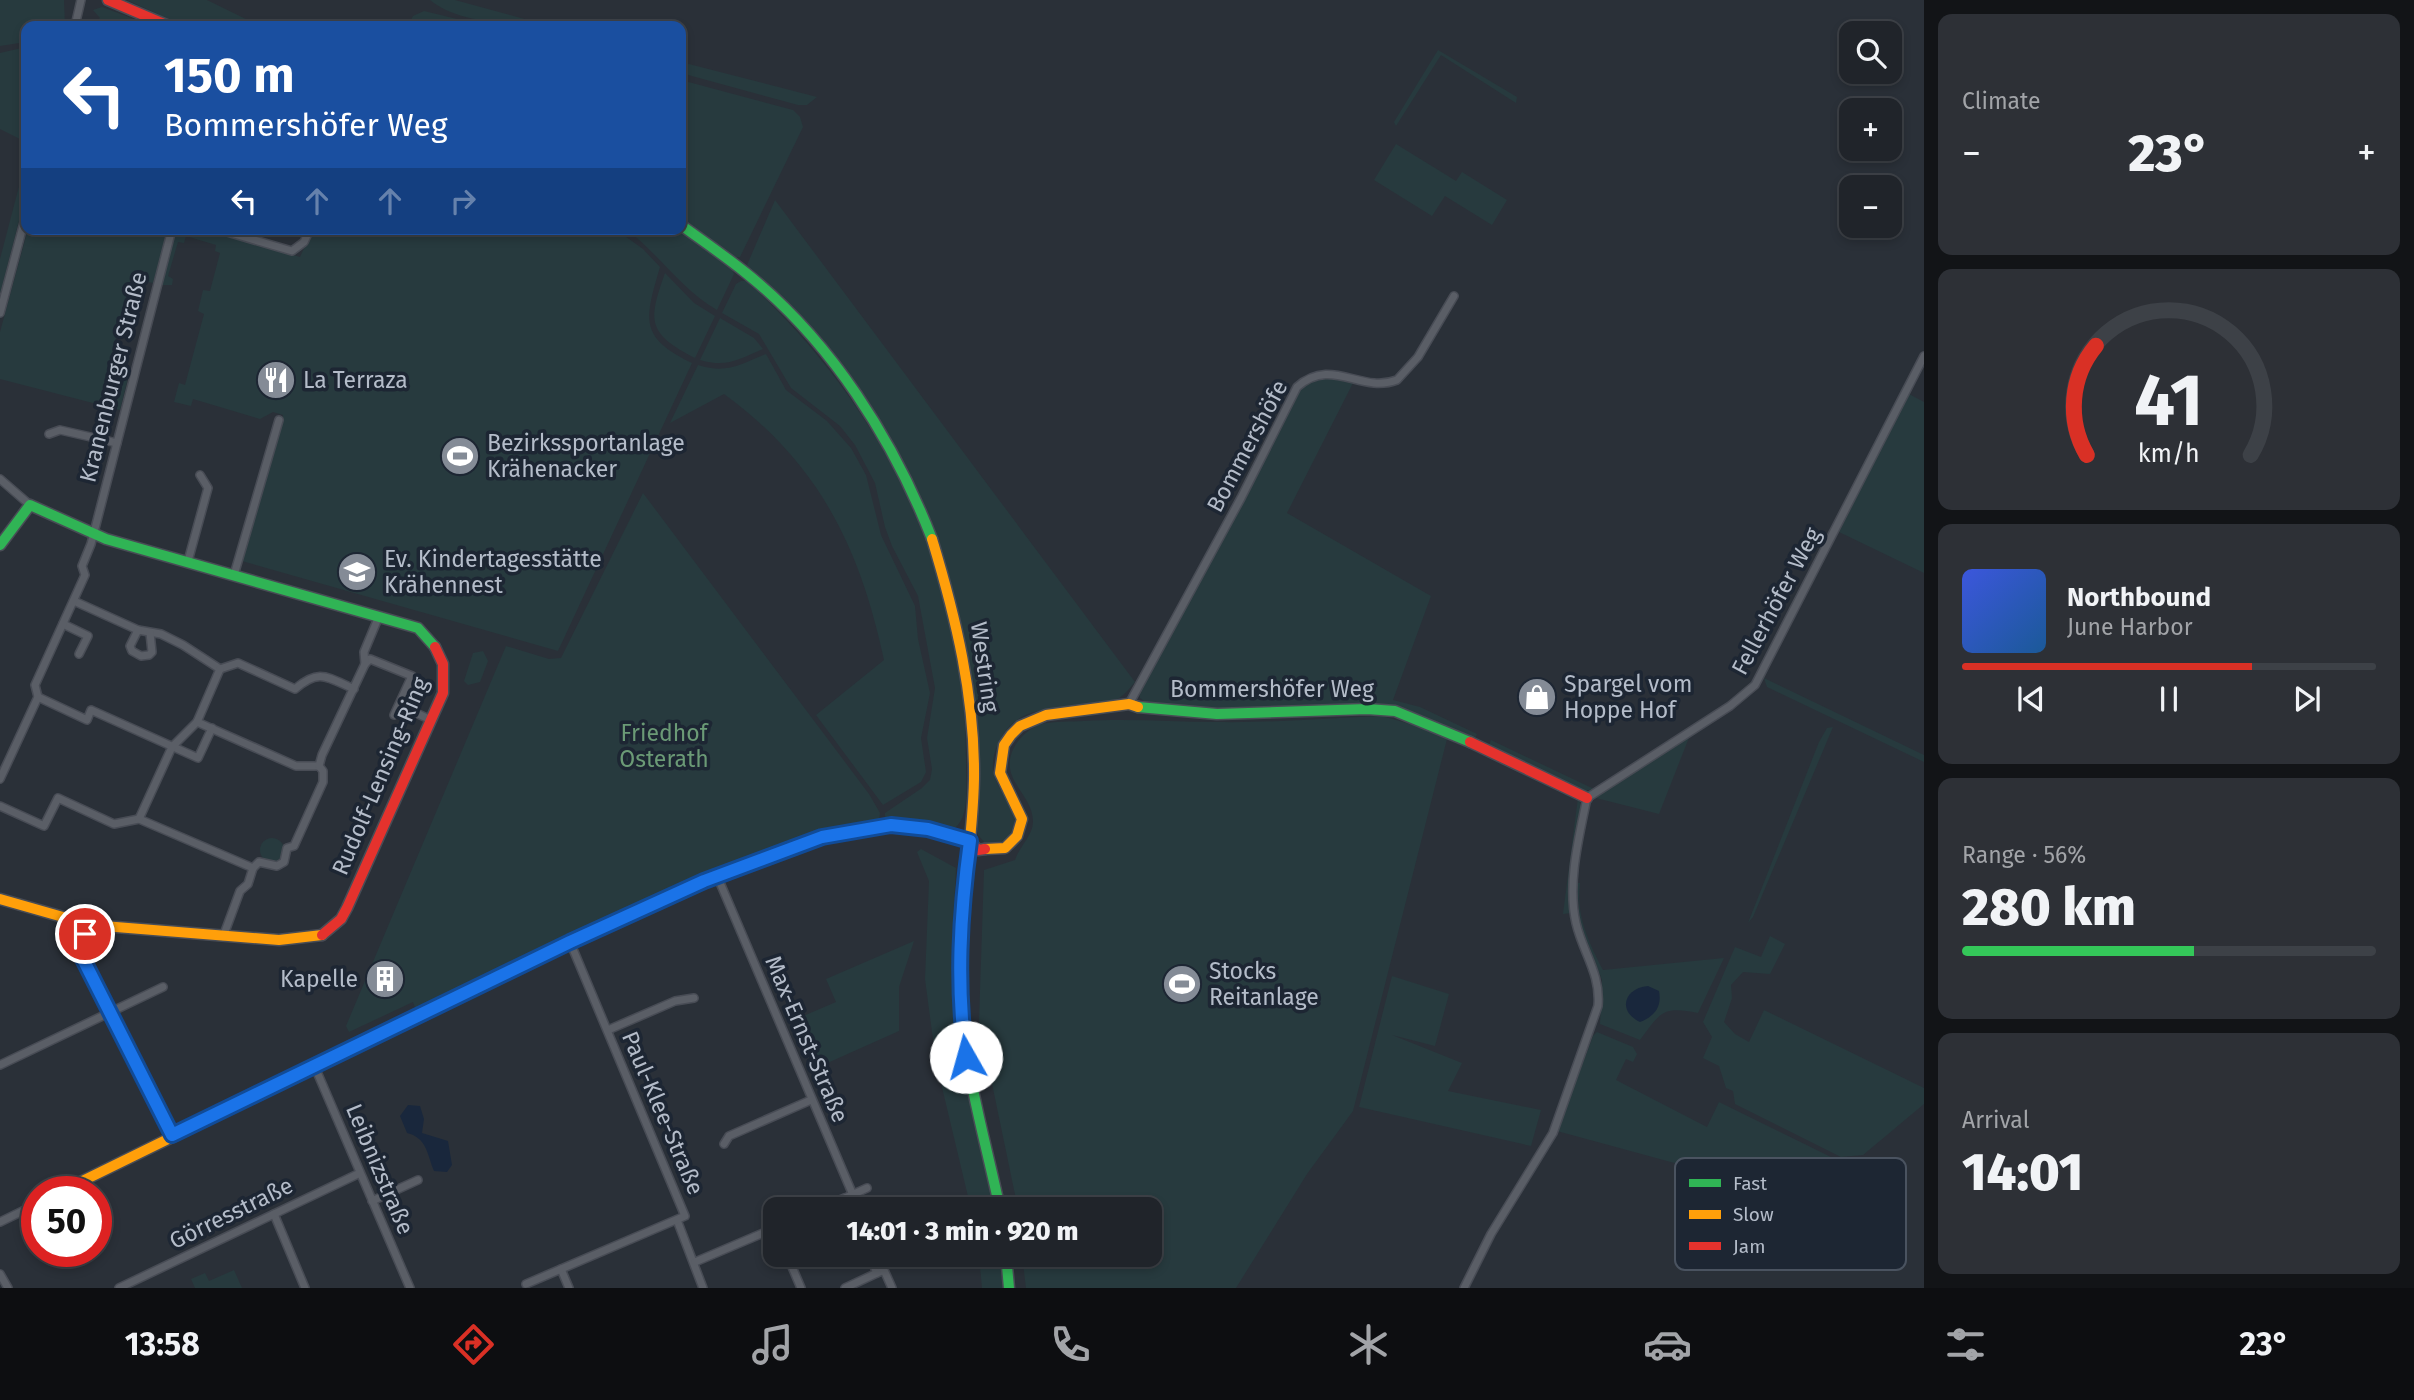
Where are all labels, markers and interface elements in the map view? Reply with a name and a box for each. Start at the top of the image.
map controls [1839,21,1902,238]
button: search [1839,21,1902,84]
text: 150 m [164,46,295,105]
icon: left [49,49,140,140]
text: Climate [1962,87,2041,115]
button: + [1839,98,1902,161]
text: Bommershöfer Weg [164,106,448,144]
text: 23° [2128,122,2210,185]
text: − [1962,130,1981,176]
text: + [2357,130,2376,176]
button: − [1839,175,1902,238]
icon: left [225,182,263,220]
icon: ahead [298,182,336,220]
icon: ahead [371,182,409,220]
icon: right [444,182,482,220]
street label: Kranenburger Straße [73,269,153,485]
text: 41 [2134,358,2204,445]
restaurant icon: La Terraza [255,359,297,401]
place label: La Terraza [303,366,408,394]
street label: Bommershöfe [1200,375,1294,517]
place label: Bezirkssportanlage Krähenacker [487,429,685,483]
sports icon: Bezirkssportanlage Krähenacker [439,435,481,477]
text: km/h [2138,439,2200,469]
street label: Fellerhöfer Weg [1725,522,1827,680]
place label: Ev. Kindertagesstätte Krähennest [384,545,602,599]
school or university icon: Ev. Kindertagesstätte Krähennest [336,551,378,593]
text: Northbound [2067,582,2211,613]
text: June Harbor [2067,613,2193,641]
street label: Westring [965,620,1005,714]
place label: Spargel vom Hoppe Hof [1564,670,1692,724]
street label: Rudolf-Lensing-Ring [326,673,434,879]
street label: Bommershöfer Weg [1170,675,1374,703]
shop icon: Spargel vom Hoppe Hof [1516,676,1558,718]
icon: previous [2012,680,2050,718]
icon: pause [2150,680,2188,718]
icon: next [2288,680,2326,718]
park label: Friedhof Osterath [619,719,710,773]
text: Range · 56% [1962,841,2086,869]
text: 280 km [1962,876,2136,939]
pin [55,904,115,964]
icon: arrive [66,915,104,953]
street label: Max-Ernst-Straße [759,951,855,1127]
place label: Stocks Reitanlage [1209,957,1319,1011]
building icon: Kapelle [364,958,406,1000]
sports icon: Stocks Reitanlage [1161,963,1203,1005]
place label: Kapelle [280,965,358,993]
position arrow [929,1020,1003,1094]
street label: Paul-Klee-Straße [616,1027,710,1199]
street label: Leibnizstraße [340,1099,420,1239]
text: Arrival [1962,1106,2029,1134]
text: 14:01 [1962,1141,2083,1204]
legend [1675,1158,1906,1270]
street label: Görresstraße [165,1171,297,1255]
text: Fast [1733,1172,1767,1195]
speed limit sign: 50 [21,1176,112,1267]
text: Slow [1733,1203,1774,1226]
text: 14:01 · 3 min · 920 m [847,1216,1078,1247]
text: Jam [1733,1235,1765,1258]
icon: directions [449,1320,498,1369]
icon: music [748,1320,797,1369]
icon: phone [1046,1320,1095,1369]
icon: climate [1344,1320,1393,1369]
icon: car [1643,1320,1692,1369]
icon: filters [1941,1320,1990,1369]
text: 13:58 [125,1325,200,1363]
text: 23° [2240,1325,2289,1363]

